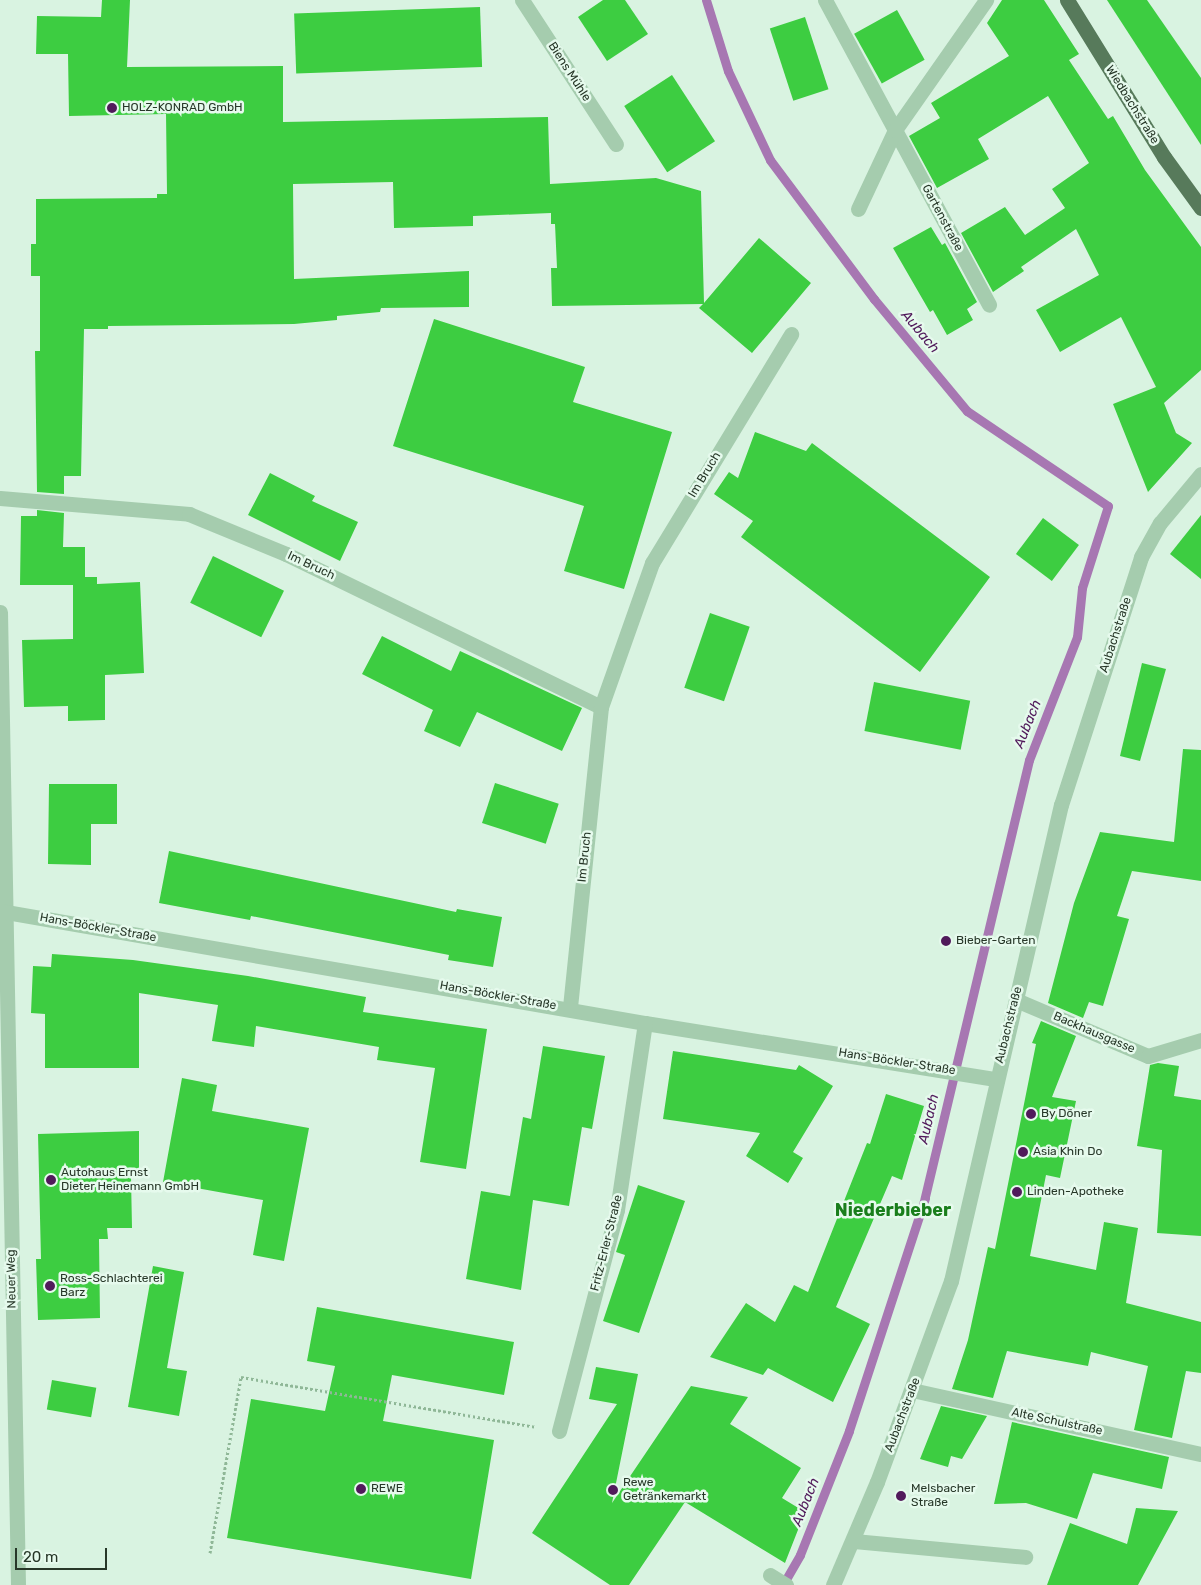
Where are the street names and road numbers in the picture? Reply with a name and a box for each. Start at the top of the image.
street label: Biens Mühle [545,40,593,104]
street label: Wiedbachstraße [1102,63,1162,147]
street label: Gartenstraße [918,182,966,254]
street label: Im Bruch [686,450,724,500]
street label: Im Bruch [285,549,337,583]
street label: Aubachstraße [1097,595,1135,675]
street label: Im Bruch [575,831,595,883]
street label: Hans-Böckler-Straße [39,911,157,945]
street label: Hans-Böckler-Straße [439,979,557,1013]
street label: Aubachstraße [993,985,1025,1065]
street label: Backhausgasse [1051,1009,1137,1057]
street label: Hans-Böckler-Straße [837,1046,957,1078]
street label: Fritz-Erler-Straße [588,1193,626,1293]
street label: Neuer Weg [4,1249,20,1309]
street label: Aubachstraße [882,1376,924,1454]
street label: Alte Schulstraße [1010,1405,1104,1439]

